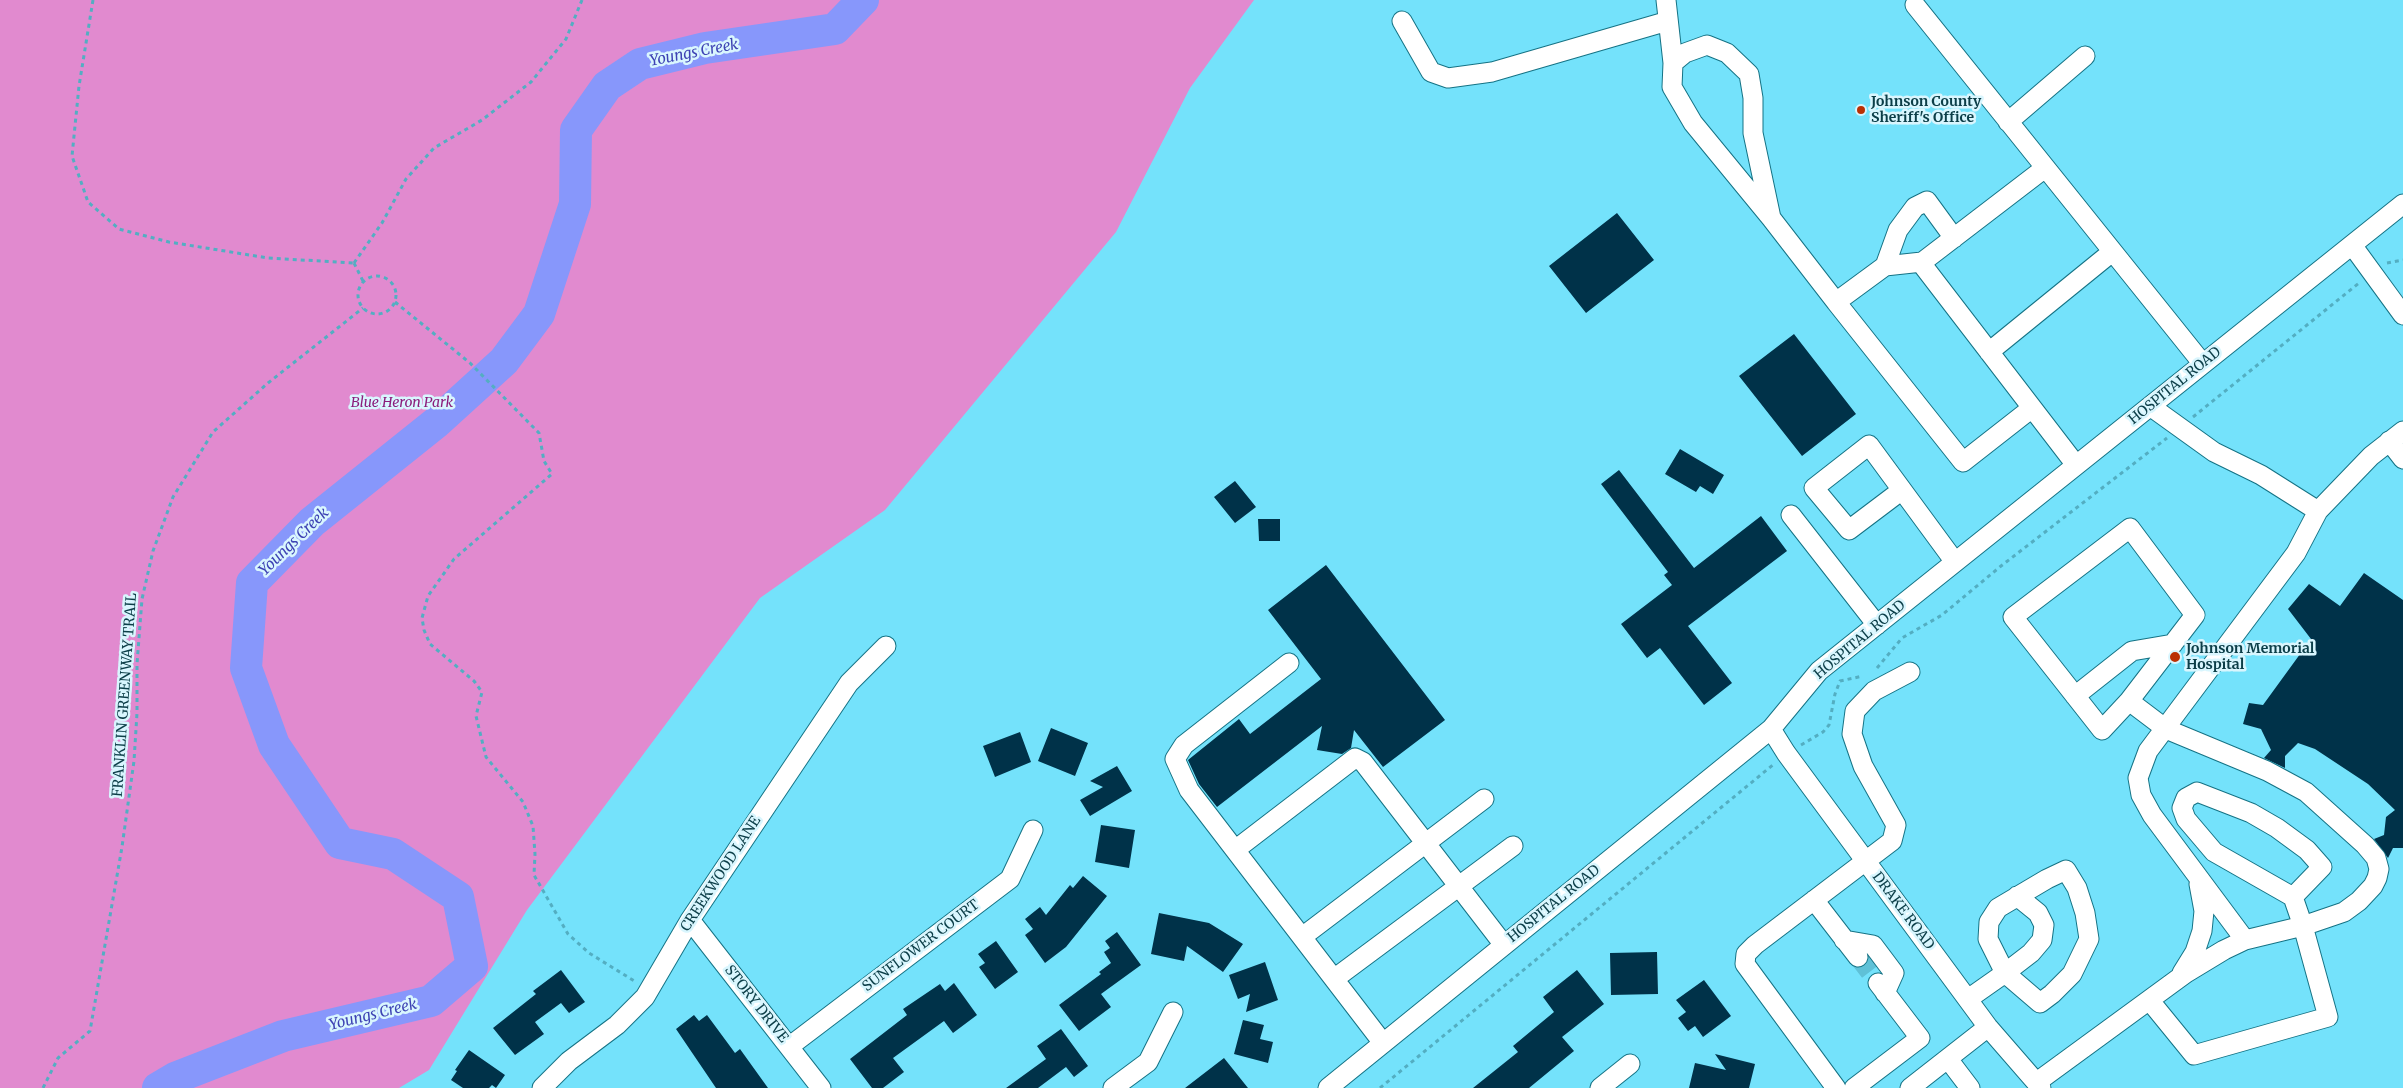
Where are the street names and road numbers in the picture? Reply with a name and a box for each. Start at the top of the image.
street label: HOSPITAL ROAD [2126,344,2224,428]
street label: FRANKLIN GREENWAY TRAIL [109,592,141,798]
street label: HOSPITAL ROAD [1811,597,1909,683]
street label: CREEKWOOD LANE [678,813,764,935]
street label: HOSPITAL ROAD [1505,862,1603,946]
street label: DRAKE ROAD [1868,869,1938,953]
street label: SUNFLOWER COURT [859,897,983,995]
street label: STORY DRIVE [721,962,791,1046]

